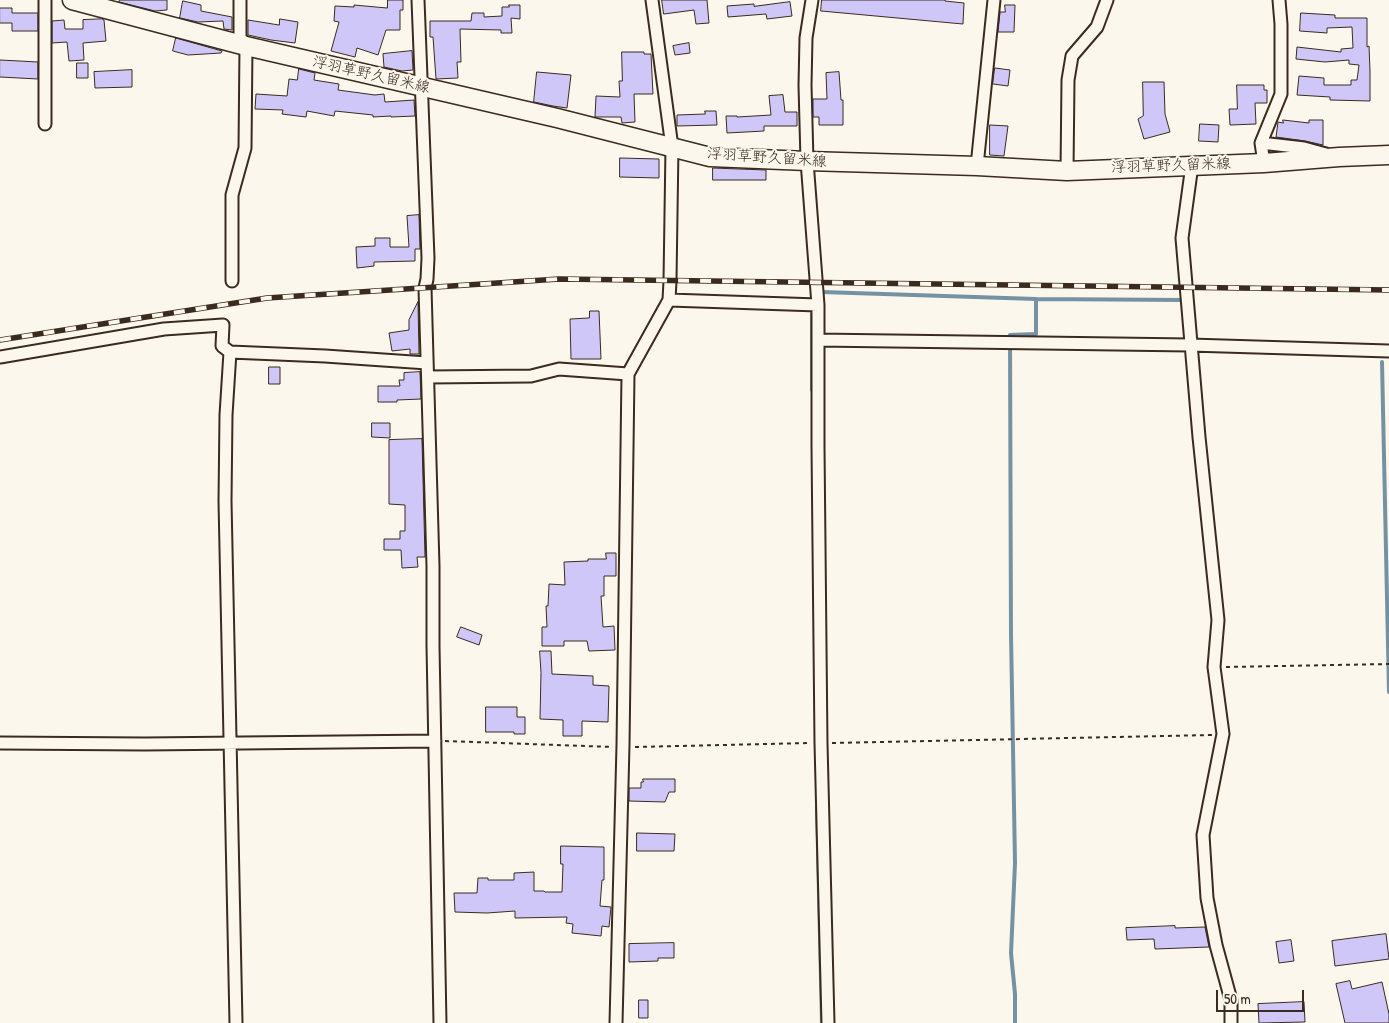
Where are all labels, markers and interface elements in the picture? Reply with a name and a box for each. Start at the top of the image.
street label: 浮羽草野久留米線 [311,53,431,97]
street label: 浮羽草野久留米線 [707,145,827,171]
street label: 浮羽草野久留米線 [1111,155,1231,177]
scale bar [1219,980,1306,1012]
text: 50 m [1224,988,1251,1009]

